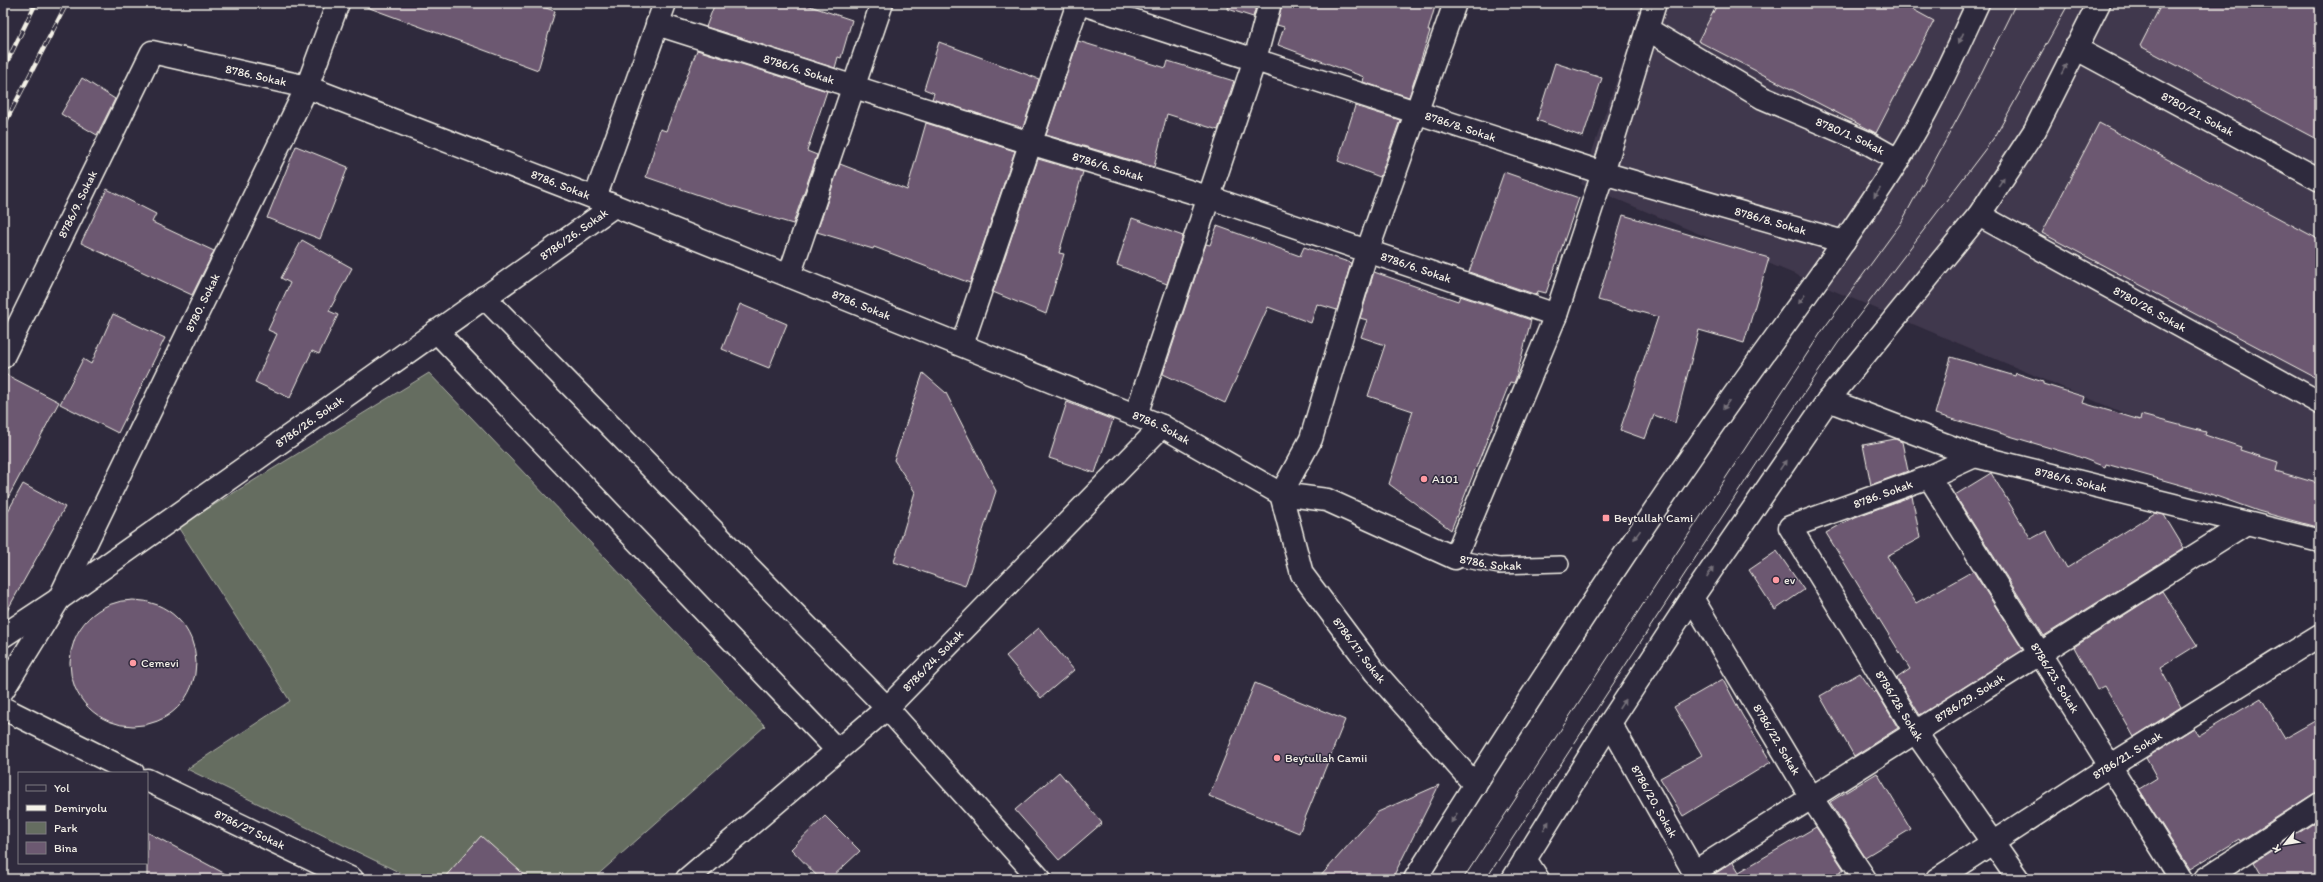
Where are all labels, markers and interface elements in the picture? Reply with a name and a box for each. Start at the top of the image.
one-way arrow [1958,33,1964,44]
street label: 8786/6. Sokak [762,51,836,87]
street label: 8786. Sokak [224,62,288,89]
one-way arrow [2061,63,2067,75]
street label: 8780/21. Sokak [2159,89,2236,139]
street label: 8786/8. Sokak [1423,109,1498,145]
street label: 8780/1. Sokak [1814,114,1887,158]
street label: 8786/6. Sokak [1071,149,1145,184]
street label: 8786. Sokak [529,167,592,202]
street label: 8786/9. Sokak [55,168,100,240]
one-way arrow [1997,176,2004,188]
one-way arrow [1873,187,1880,199]
street label: 8786/8. Sokak [1733,204,1808,238]
street label: 8786/26. Sokak [537,206,611,263]
street label: 8786/6. Sokak [1379,249,1453,286]
street label: 8780. Sokak [182,271,223,334]
street label: 8780/26. Sokak [2111,283,2189,335]
street label: 8786. Sokak [830,287,893,323]
one-way arrow [1798,294,1806,305]
street label: 8786/26. Sokak [273,393,346,450]
one-way arrow [1722,400,1730,410]
street label: 8786. Sokak [1130,408,1192,447]
one-way arrow [1779,460,1787,470]
street label: 8786/6. Sokak [2033,464,2108,495]
place label: A101 [1432,472,1459,486]
marker: A101 [1419,474,1429,484]
street label: 8786. Sokak [1851,477,1915,511]
place label: Beytullah Cami [1614,511,1693,525]
marker: Beytullah Cami [1601,513,1611,523]
one-way arrow [1633,530,1641,540]
street label: 8786. Sokak [1459,552,1522,573]
one-way arrow [1706,567,1714,577]
place label: ev [1784,573,1796,587]
marker: ev [1771,575,1781,585]
street label: 8786/17. Sokak [1330,615,1389,686]
street label: 8786/24. Sokak [900,627,966,695]
street label: 8786/23. Sokak [2028,640,2082,716]
place label: Cemevi [141,656,179,670]
marker: Cemevi [128,658,138,668]
street label: 8786/28. Sokak [1873,668,1927,744]
street label: 8786/29. Sokak [1932,671,2007,725]
one-way arrow [1619,698,1626,710]
street label: 8786/22. Sokak [1750,702,1803,778]
street label: 8786/21. Sokak [2090,728,2165,782]
place label: Beytullah Camii [1285,751,1367,765]
marker: Beytullah Camii [1272,753,1282,763]
street label: 8786/20. Sokak [1628,763,1680,840]
legend [18,772,148,864]
text: Yol [54,781,70,795]
text: Demiryolu [54,801,108,815]
street label: 8786/27 Sokak [212,807,287,853]
one-way arrow [1450,812,1457,824]
one-way arrow [1542,820,1549,832]
text: Park [54,821,78,835]
north arrow [2265,824,2305,864]
text: Bina [54,841,78,855]
text: K [2269,842,2284,855]

